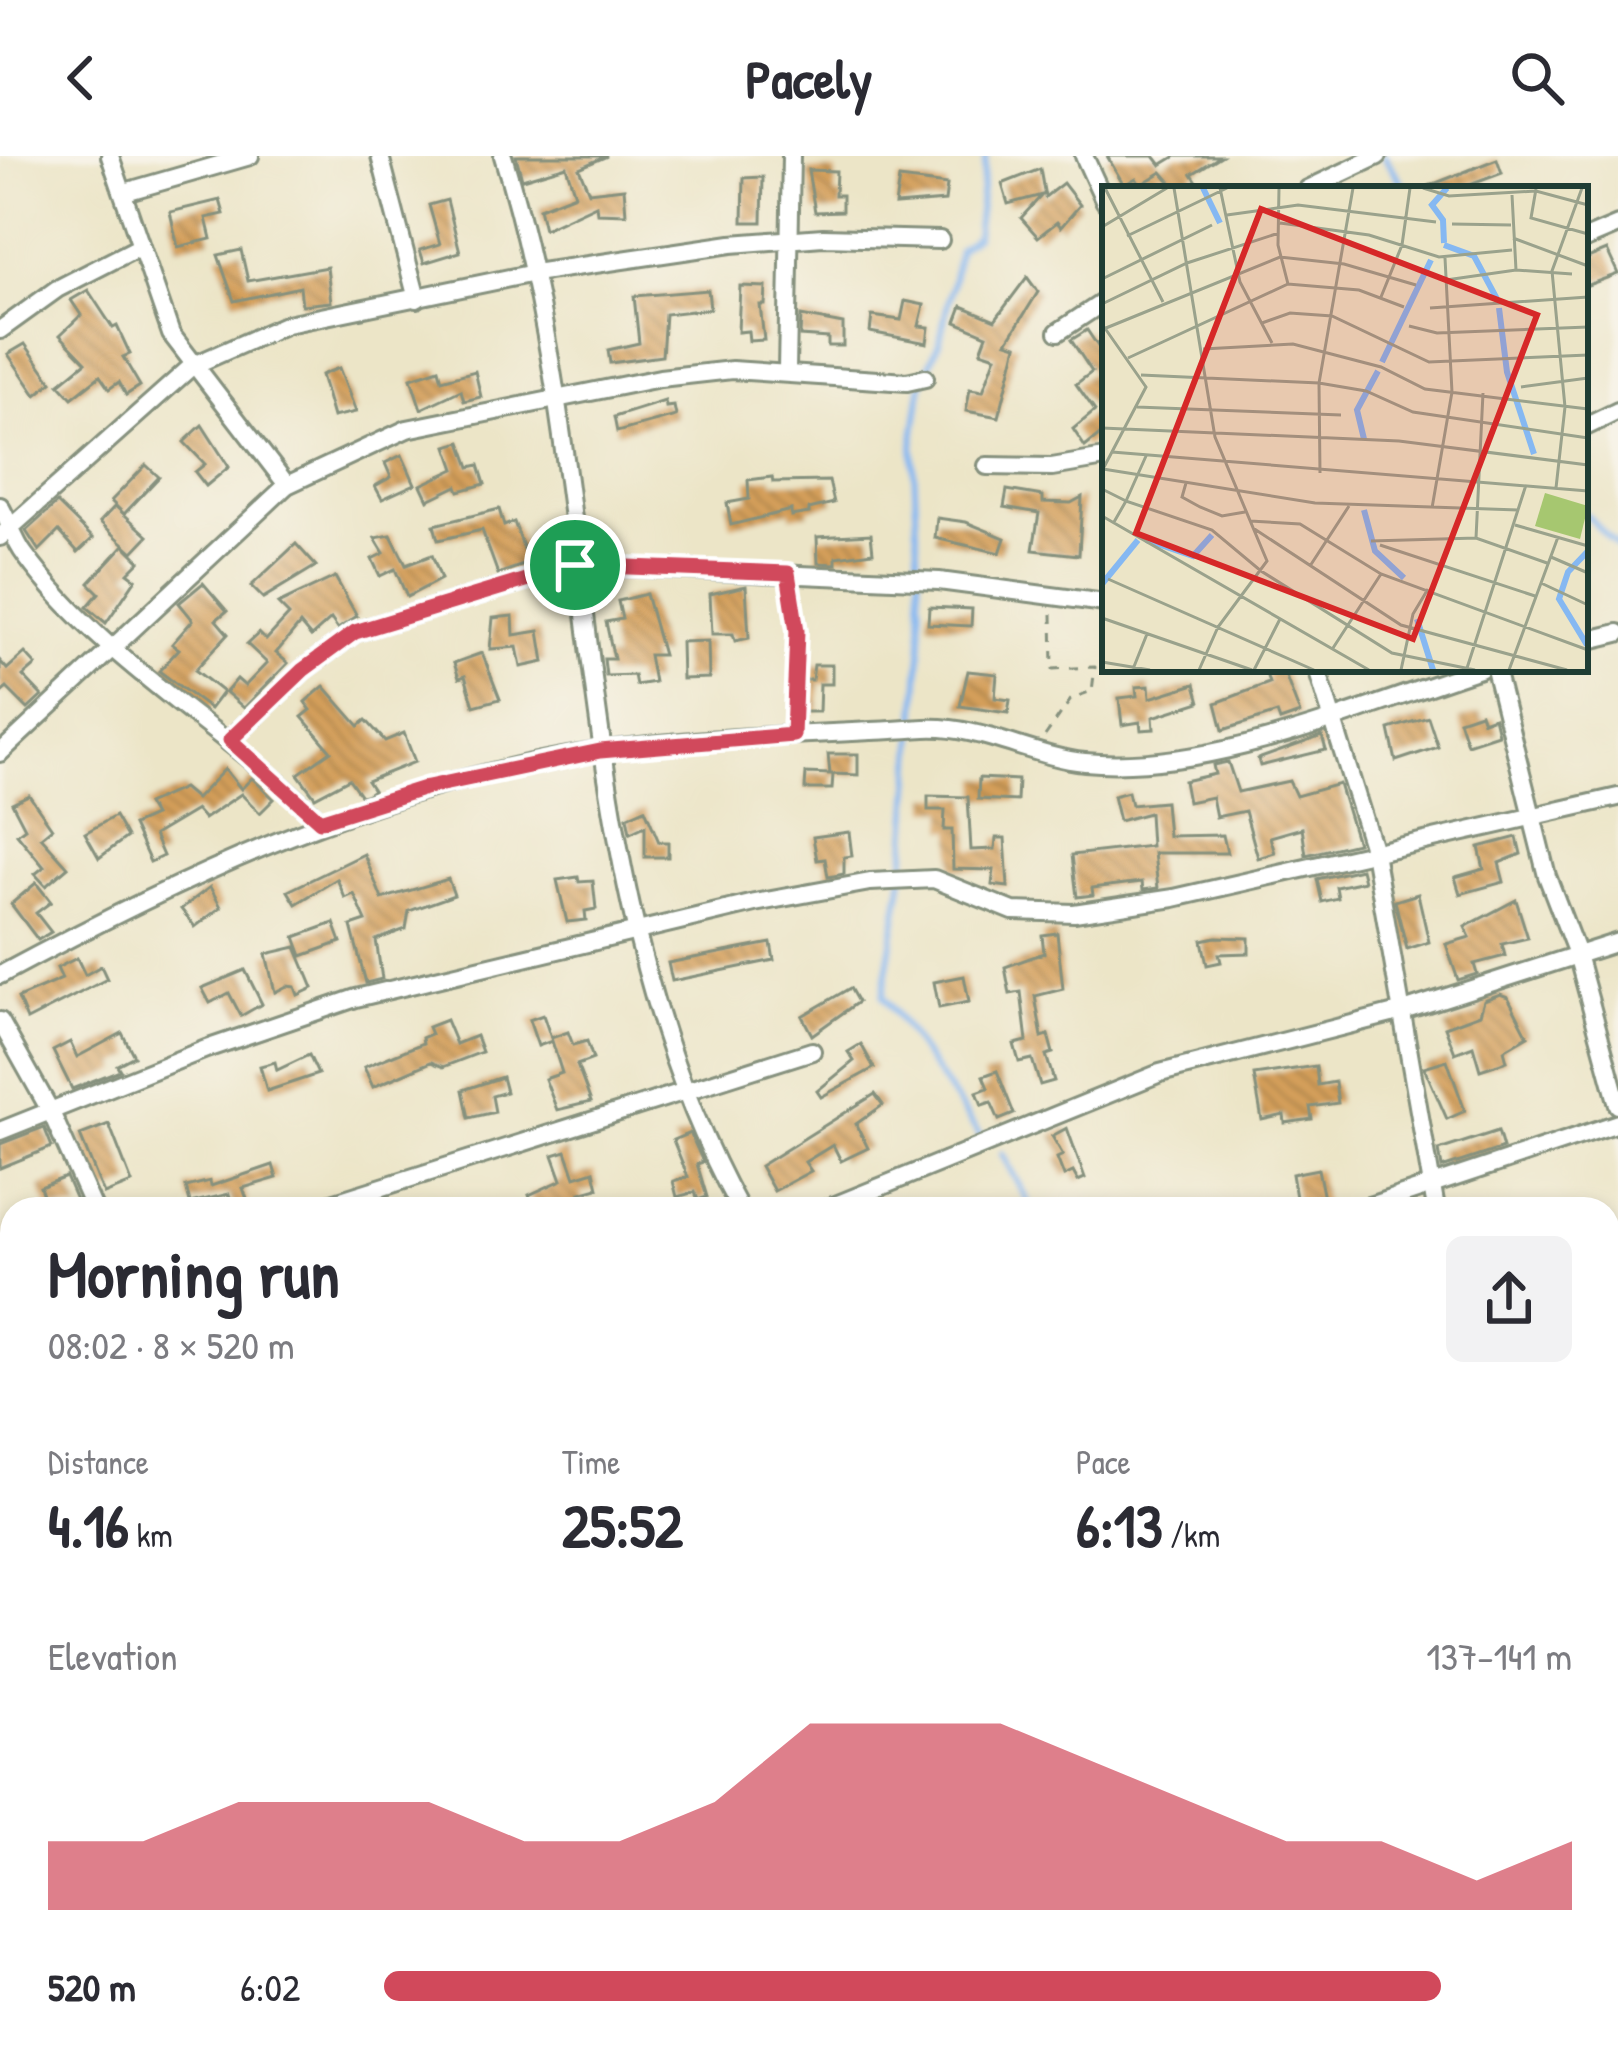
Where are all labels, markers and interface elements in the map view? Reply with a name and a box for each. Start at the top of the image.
text: Pacely [746,42,872,115]
icon: back [48,45,114,111]
icon: search [1504,45,1570,111]
inset map [1102,186,1588,672]
pin [524,514,626,616]
icon: arrive [542,532,608,598]
text: Morning run [48,1228,340,1318]
button: share [1446,1236,1572,1362]
text: 08:02 · 8 × 520 m [48,1318,295,1371]
text: Distance [48,1440,149,1484]
text: Time [562,1440,620,1484]
text: Pace [1076,1440,1131,1484]
text: 4.16 [48,1484,129,1566]
text: 25:52 [562,1484,683,1566]
text: 6:13 [1076,1484,1163,1566]
text: km [129,1513,173,1557]
text: /km [1163,1513,1220,1557]
text: Elevation [48,1629,178,1682]
text: 137–141 m [1426,1629,1572,1682]
text: 520 m [48,1960,136,2013]
text: 6:02 [240,1960,300,2013]

